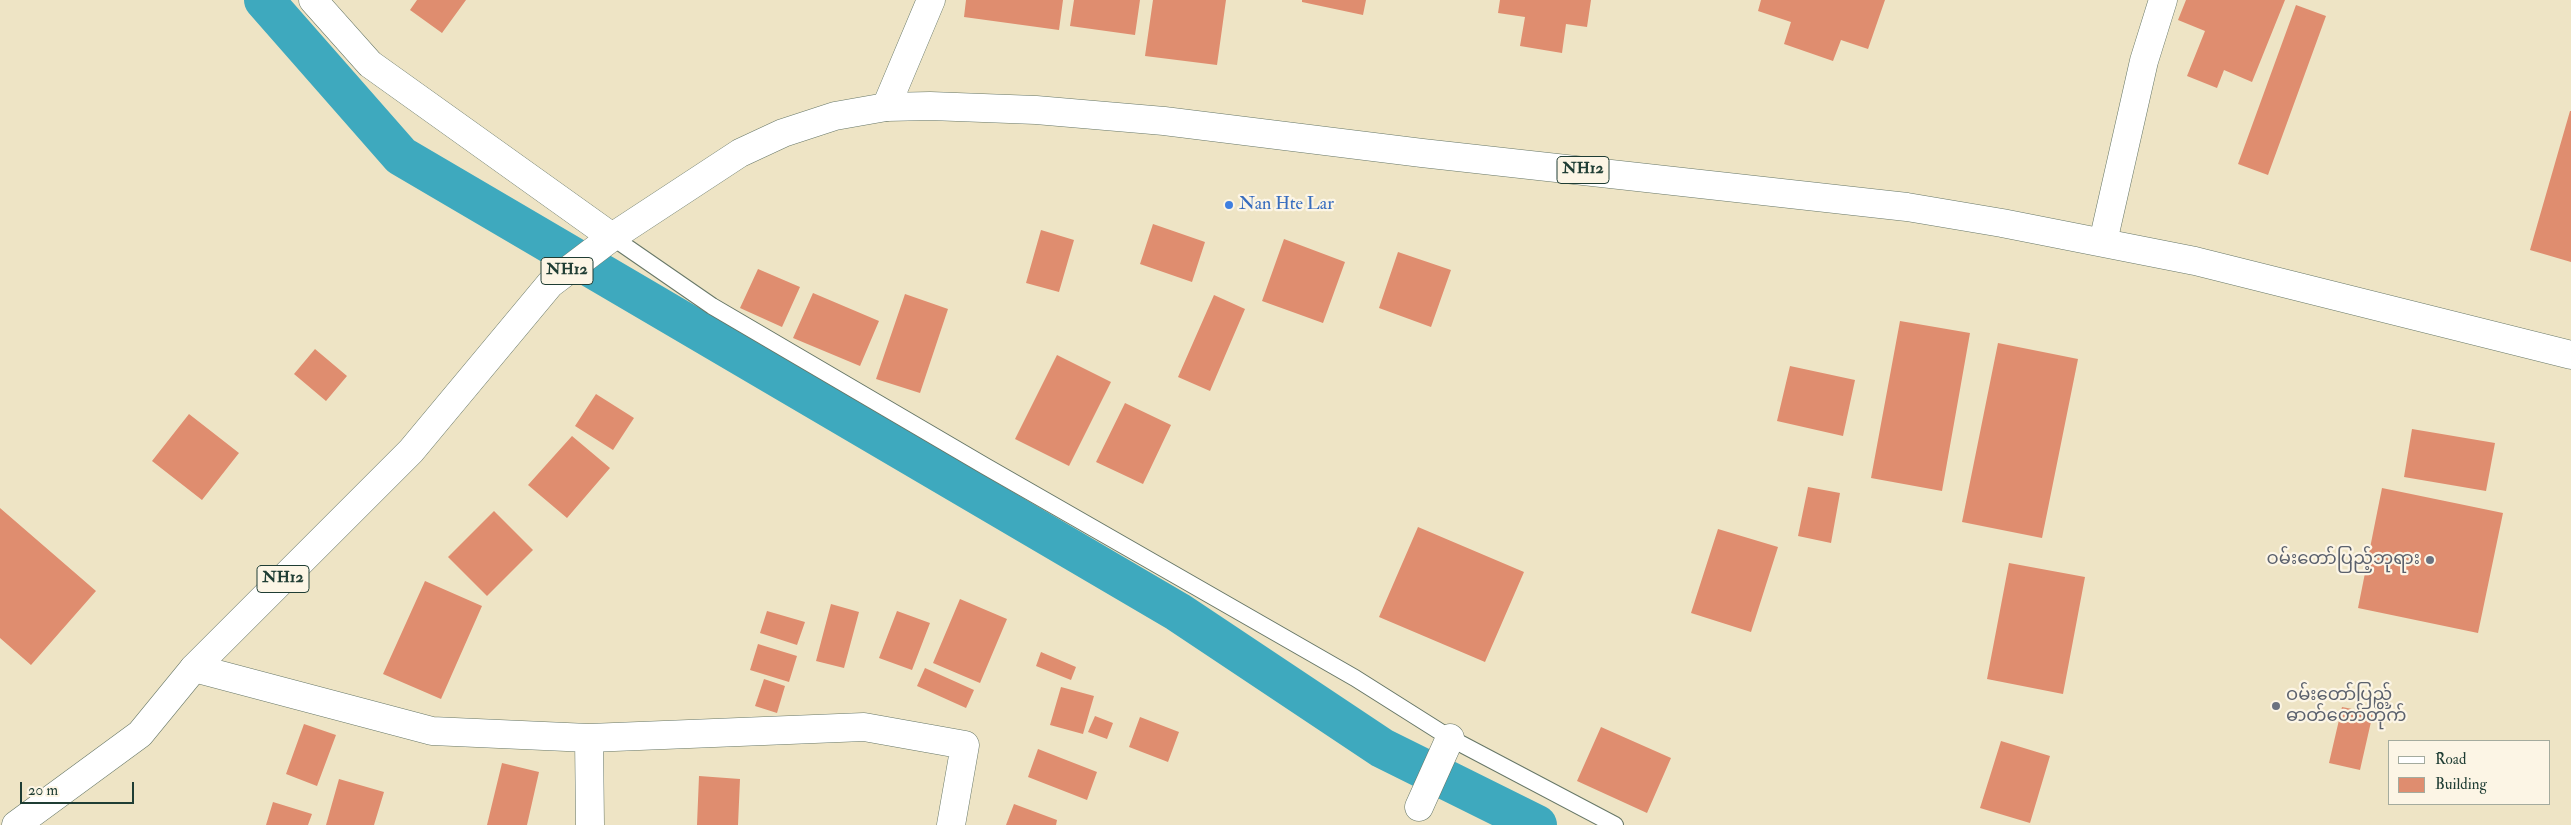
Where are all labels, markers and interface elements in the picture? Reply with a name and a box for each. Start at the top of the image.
road number: NH12 [1557,156,1609,184]
place label: Nan Hte Lar [1239,194,1334,216]
marker: Nan Hte Lar [1223,199,1235,211]
road number: NH12 [541,258,593,284]
place label: ဝမ်းတော်ပြည့်ဘုရား [2267,549,2420,571]
marker: ဝမ်းတော်ပြည့်ဘုရား [2424,554,2436,566]
road number: NH12 [257,566,309,592]
place label: ဝမ်းတော်ပြည့် ဓာတ်တော်တိုက် [2286,685,2407,728]
marker: ဝမ်းတော်ပြည့် ဓာတ်တော်တိုက် [2270,700,2282,712]
legend [2388,740,2551,805]
text: Road [2435,750,2466,769]
scale bar [22,772,136,804]
text: Building [2435,775,2487,794]
text: 20 m [28,781,58,800]

